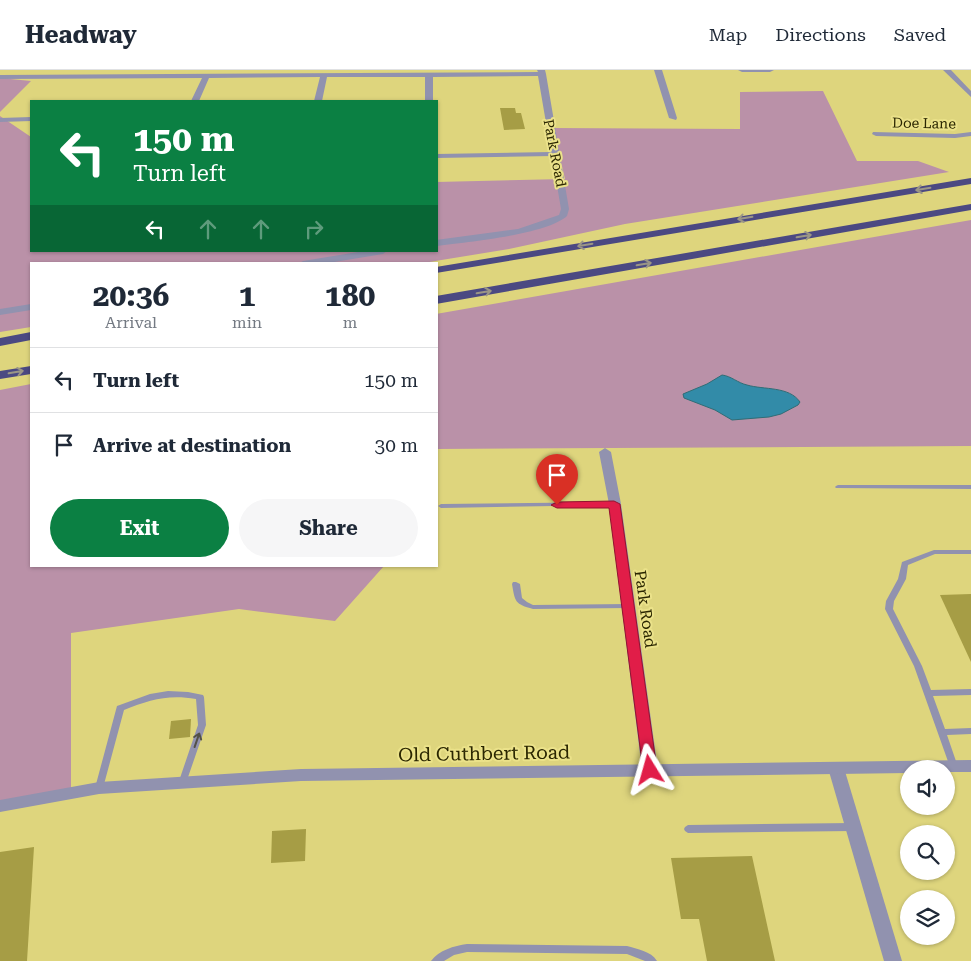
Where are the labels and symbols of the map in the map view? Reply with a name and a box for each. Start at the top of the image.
street label: Doe Lane [892,114,956,132]
street label: Park Road [541,118,569,188]
one-way arrow [915,184,931,194]
one-way arrow [738,213,754,223]
one-way arrow [796,230,812,240]
one-way arrow [577,240,593,250]
one-way arrow [636,258,652,268]
one-way arrow [476,286,492,296]
one-way arrow [7,367,23,377]
pin [536,454,578,505]
street label: Park Road [631,569,660,649]
one-way arrow [193,732,202,748]
street label: Old Cuthbert Road [398,741,570,766]
position arrow [623,743,675,795]

